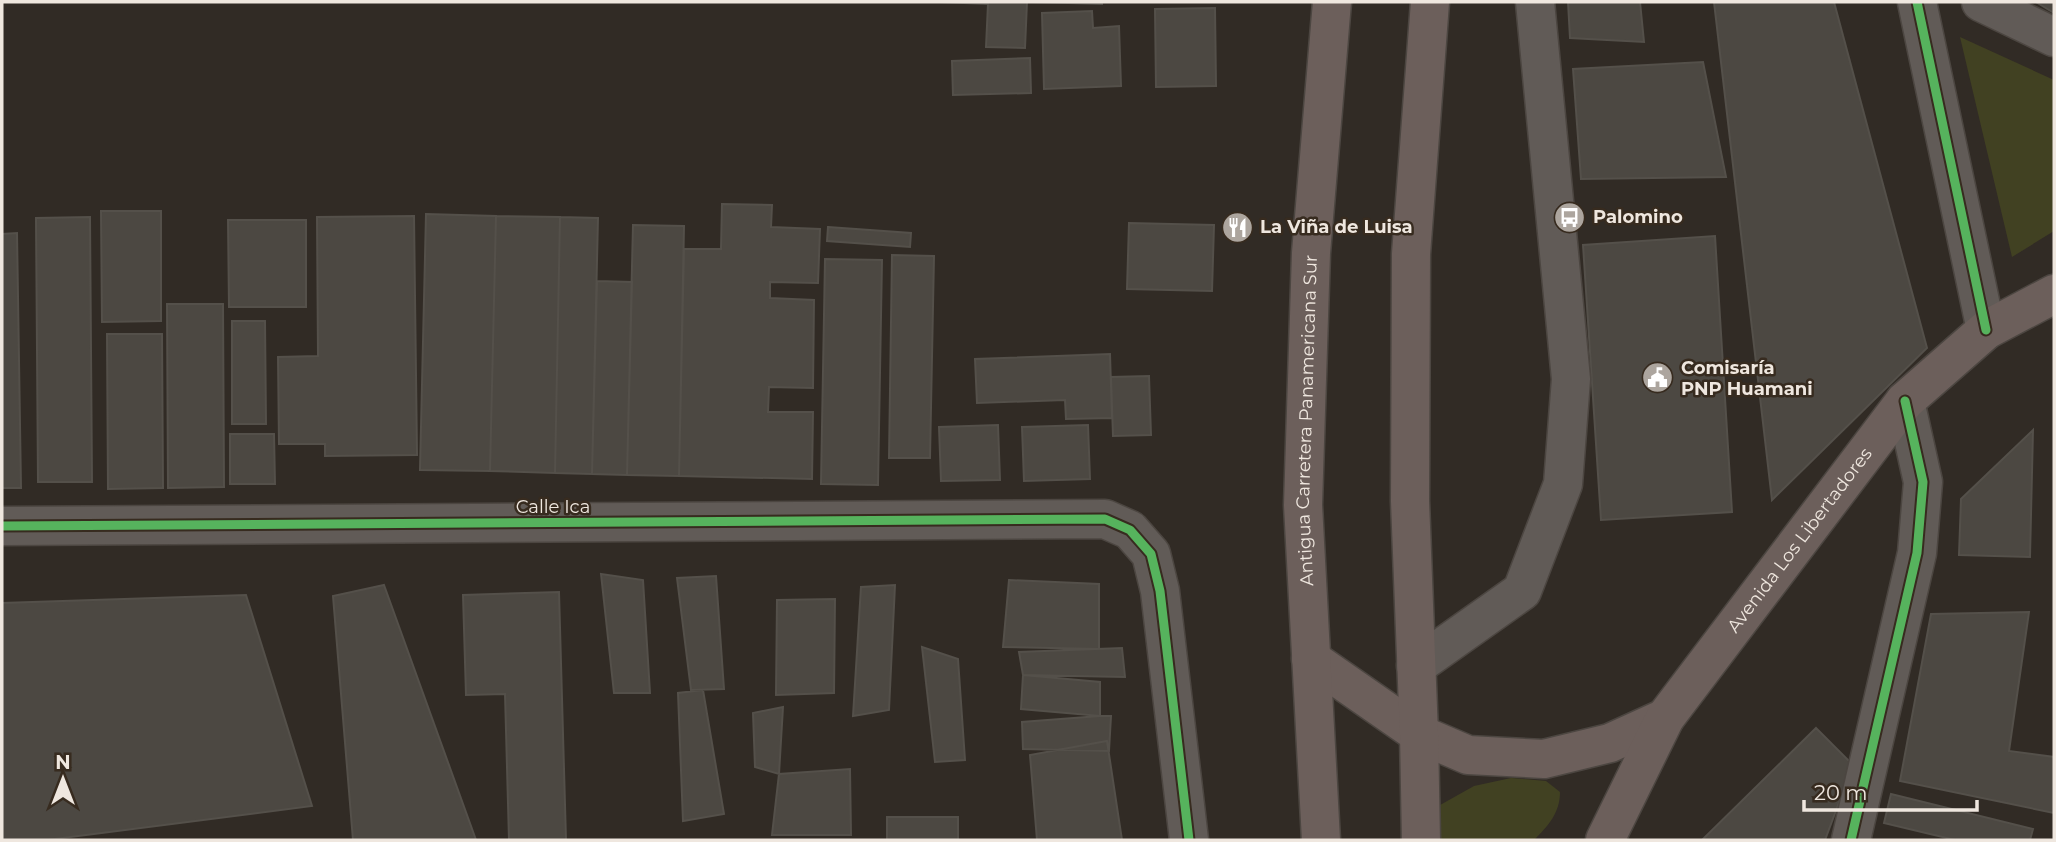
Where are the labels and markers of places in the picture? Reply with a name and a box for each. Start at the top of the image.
bus stop icon: Palomino [1553,200,1587,234]
place label: Palomino [1593,206,1683,228]
restaurant icon: La Viña de Luisa [1220,210,1254,244]
place label: La Viña de Luisa [1260,216,1413,238]
place label: Comisaría PNP Huamani [1681,357,1813,400]
public building icon: Comisaría PNP Huamani [1641,361,1675,395]

